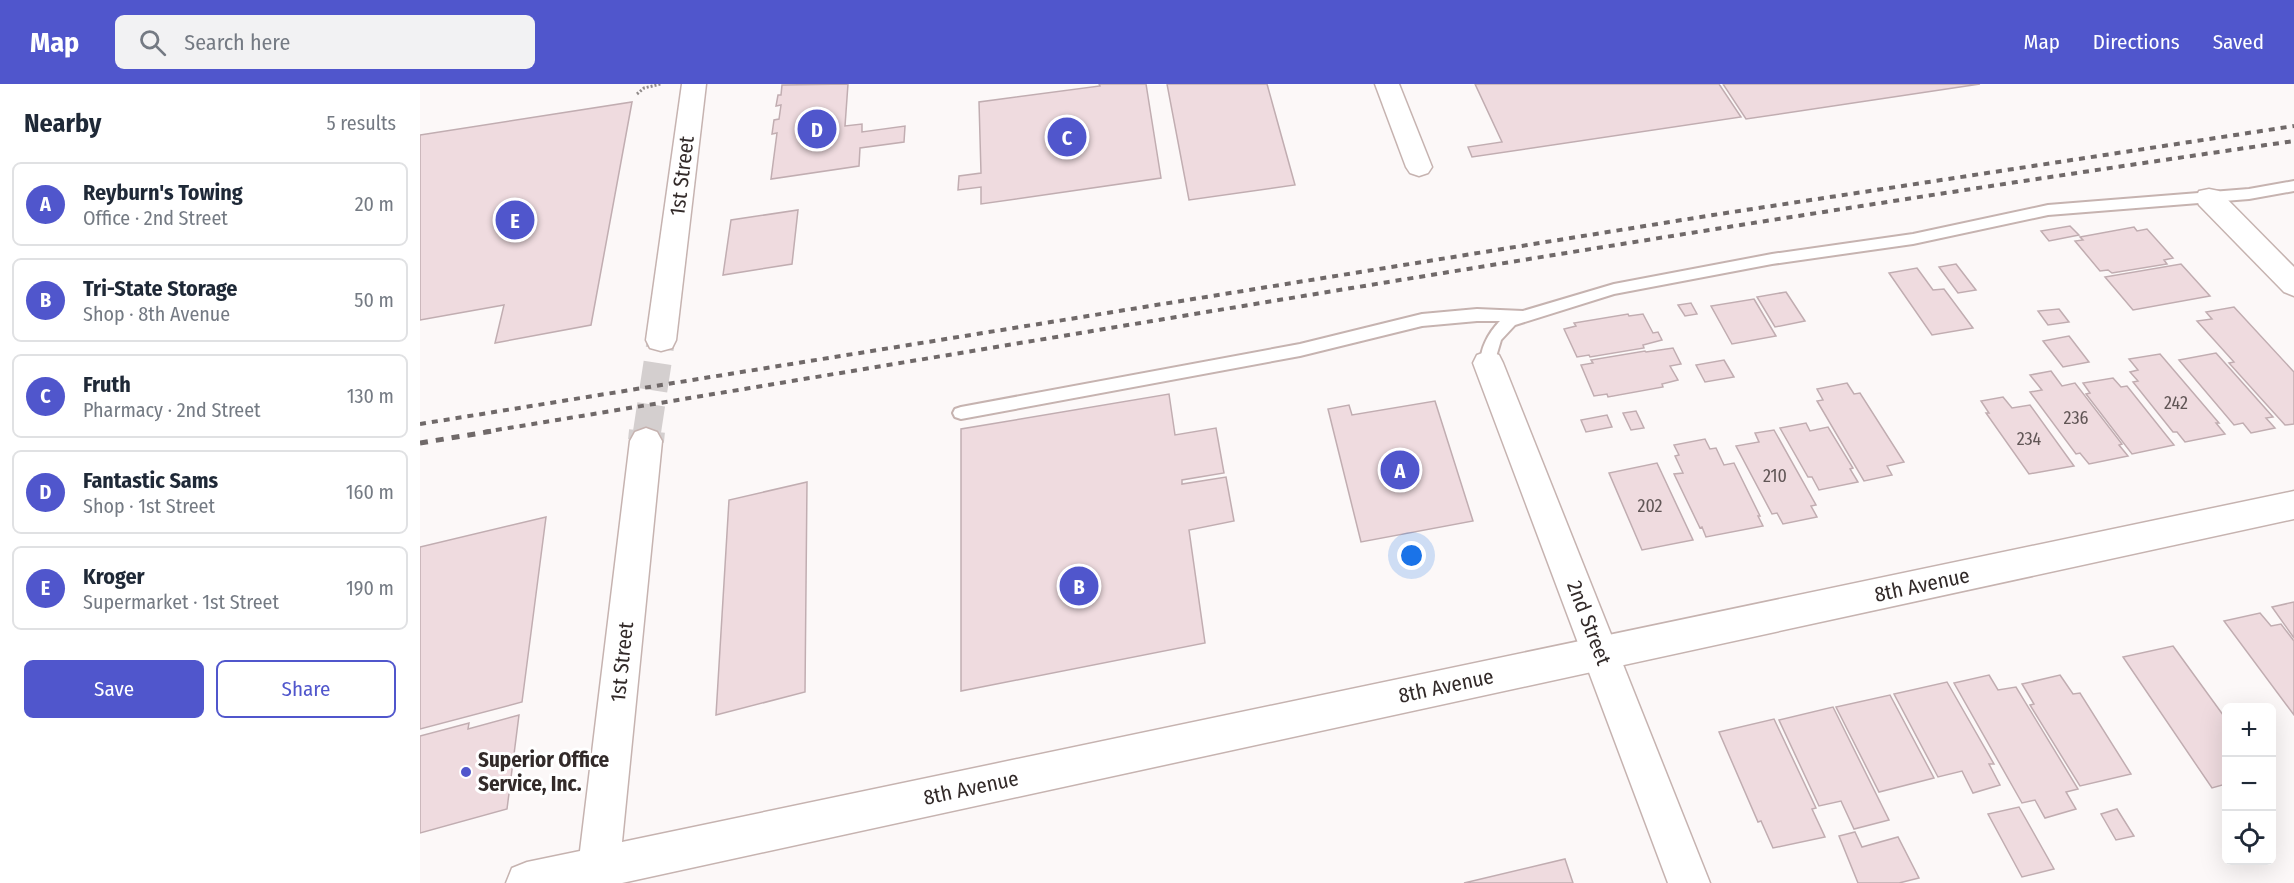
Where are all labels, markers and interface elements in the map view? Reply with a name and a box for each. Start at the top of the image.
search box [115,15,535,69]
text: Map [30,26,79,59]
icon: search [136,26,169,59]
text: Search here [184,29,290,56]
text: Map [2023,29,2060,55]
text: Directions [2093,29,2180,55]
text: Saved [2213,29,2264,55]
pin: D [798,106,836,152]
text: Nearby [24,108,101,139]
text: 5 results [326,111,396,135]
pin: C [1048,115,1086,160]
street label: 1st Street [664,134,700,218]
text: Reyburn's Towing [83,179,243,206]
text: A [40,192,51,216]
text: 20 m [355,192,394,216]
pin: E [496,198,535,242]
text: Office · 2nd Street [83,206,228,230]
text: Tri-State Storage [83,275,238,302]
text: B [40,288,51,312]
text: 50 m [354,288,394,312]
text: Shop · 8th Avenue [83,302,230,326]
text: Fruth [83,371,131,398]
text: C [40,384,51,408]
text: 130 m [347,384,394,408]
house number: 242 [2164,392,2188,414]
text: Pharmacy · 2nd Street [83,398,261,422]
house number: 236 [2064,407,2089,429]
house number: 234 [2017,428,2042,450]
pin: A [1380,448,1420,492]
house number: 210 [1763,465,1787,487]
text: Fantastic Sams [83,467,218,494]
text: D [40,480,51,504]
text: 160 m [346,480,394,504]
text: Shop · 1st Street [83,494,215,518]
house number: 202 [1637,495,1663,517]
your location [1397,541,1426,570]
street label: 8th Avenue [1872,562,1972,608]
text: Kroger [83,563,145,590]
pin: B [1060,564,1098,608]
text: E [41,576,50,600]
text: 190 m [346,576,394,600]
street label: 2nd Street [1561,577,1617,669]
text: Supermarket · 1st Street [83,590,279,614]
street label: 1st Street [605,620,639,703]
button: Save [24,660,204,718]
button: Share [216,660,396,718]
street label: 8th Avenue [1396,663,1496,709]
map controls [2222,703,2276,865]
button: + [2222,703,2276,757]
place label: Superior Office Service, Inc. [478,747,610,797]
button: − [2222,757,2276,811]
marker: Superior Office Service, Inc. [459,765,473,779]
street label: 8th Avenue [921,765,1021,811]
button: locate [2222,811,2276,865]

